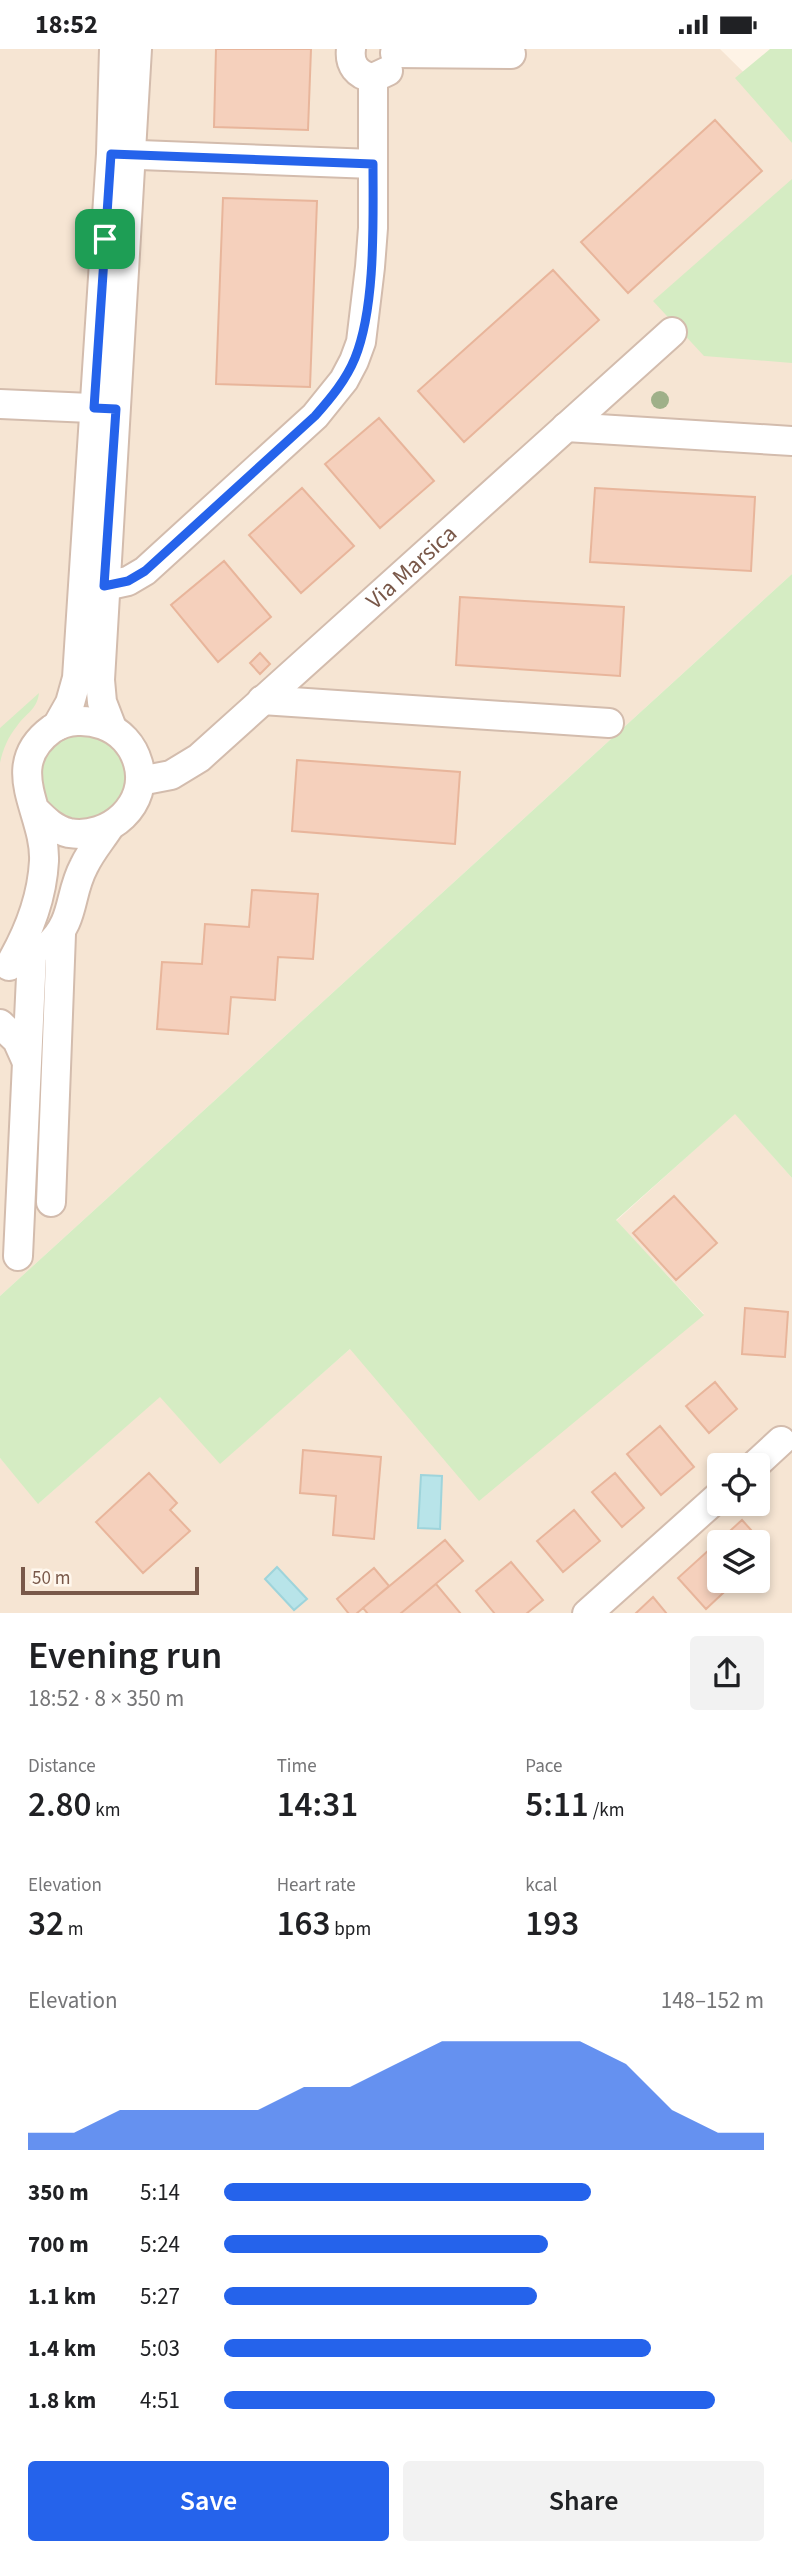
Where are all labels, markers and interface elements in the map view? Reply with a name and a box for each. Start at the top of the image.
text: 18:52 [35,6,98,43]
pin [75,209,135,269]
icon: arrive [86,220,124,258]
street label: Via Marsica [358,517,465,618]
map controls [707,1453,770,1593]
button: locate [707,1453,770,1516]
button: layers [707,1530,770,1593]
scale bar [21,1565,200,1596]
text: 50 m [32,1565,70,1592]
text: Evening run [28,1629,222,1683]
button: share [690,1636,764,1710]
text: 18:52 · 8 × 350 m [28,1682,184,1715]
text: Distance [28,1753,96,1780]
text: Time [277,1753,317,1780]
text: Pace [525,1753,563,1780]
text: 2.80 [28,1780,92,1830]
text: 14:31 [277,1780,358,1830]
text: 5:11 [525,1780,589,1830]
text: km [92,1797,120,1824]
text: /km [589,1797,624,1824]
text: Elevation [28,1872,102,1899]
text: Heart rate [277,1872,356,1899]
text: kcal [525,1872,557,1899]
text: 32 [28,1899,64,1949]
text: 163 [277,1899,331,1949]
text: 193 [525,1899,579,1949]
text: m [64,1916,83,1943]
text: bpm [331,1916,371,1943]
text: Elevation [28,1984,118,2017]
text: 148–152 m [661,1984,764,2017]
text: 350 m [28,2176,89,2209]
text: 5:14 [140,2176,180,2209]
text: 700 m [28,2228,89,2261]
text: 5:24 [140,2228,180,2261]
text: 1.1 km [28,2280,96,2313]
text: 5:27 [140,2280,180,2313]
text: 1.4 km [28,2332,96,2365]
text: 5:03 [140,2332,180,2365]
text: 1.8 km [28,2384,96,2417]
text: 4:51 [140,2384,180,2417]
button: Save [28,2461,389,2541]
button: Share [403,2461,764,2541]

